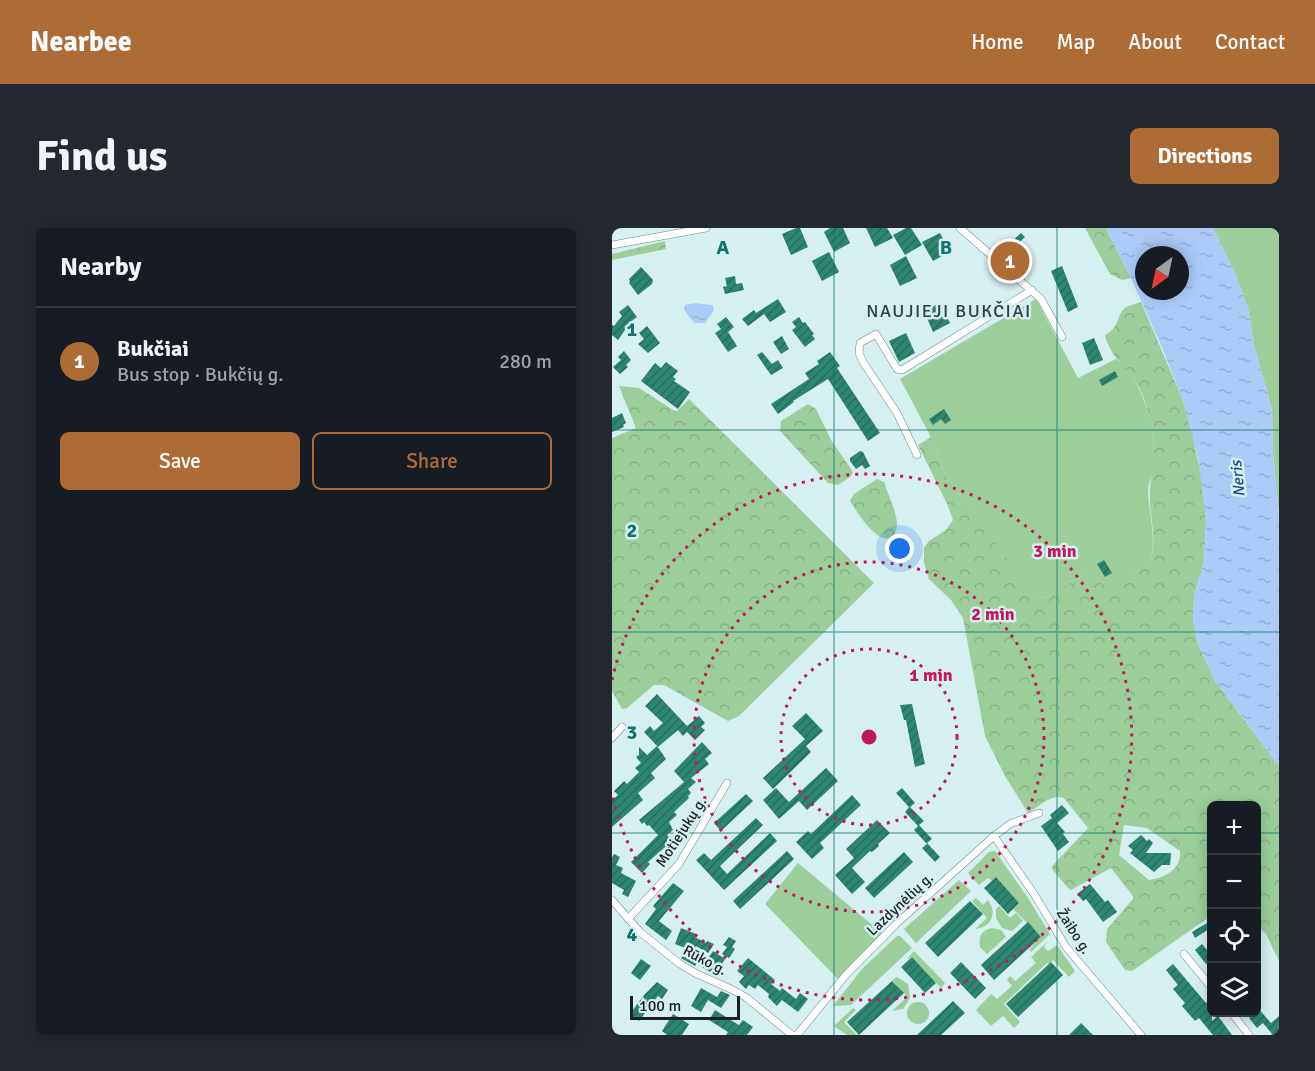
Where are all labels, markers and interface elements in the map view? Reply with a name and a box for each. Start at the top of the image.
text: Nearbee [30,25,132,59]
text: Home [971,29,1024,55]
text: Map [1057,29,1095,55]
text: About [1128,29,1182,55]
text: Contact [1215,29,1285,55]
button: Directions [1130,128,1279,184]
text: Find us [36,131,167,182]
text: A [717,235,730,260]
text: B [940,235,952,260]
pin: 1 [990,238,1030,284]
north arrow [1135,246,1189,300]
text: Nearby [60,251,141,283]
district label: NAUJIEJI BUKČIAI [866,300,1032,322]
text: 1 [627,317,638,342]
text: Bukčiai [117,335,189,362]
text: 1 [74,349,85,374]
text: 280 m [499,349,552,374]
text: Bus stop · Bukčių g. [117,362,284,387]
button: Save [60,432,300,490]
button: Share [312,432,552,490]
water label: Neris [1226,458,1250,498]
text: 2 [627,518,637,543]
your location [885,534,914,563]
text: 3 min [1033,540,1077,562]
text: 2 min [971,603,1015,625]
text: 1 min [909,664,953,686]
text: 3 [627,720,637,745]
centre of rings [859,727,879,747]
street label: Motiejukų g. [652,794,710,870]
map controls [1207,801,1261,1017]
button: + [1207,801,1261,855]
button: − [1207,855,1261,909]
street label: Lazdynėlių g. [863,869,937,939]
street label: Žaibo g. [1053,905,1095,957]
button: locate [1207,909,1261,963]
text: 4 [627,922,638,947]
street label: Rūko g. [680,941,730,979]
button: layers [1207,963,1261,1017]
scale bar [630,993,740,1020]
text: 100 m [639,996,681,1016]

